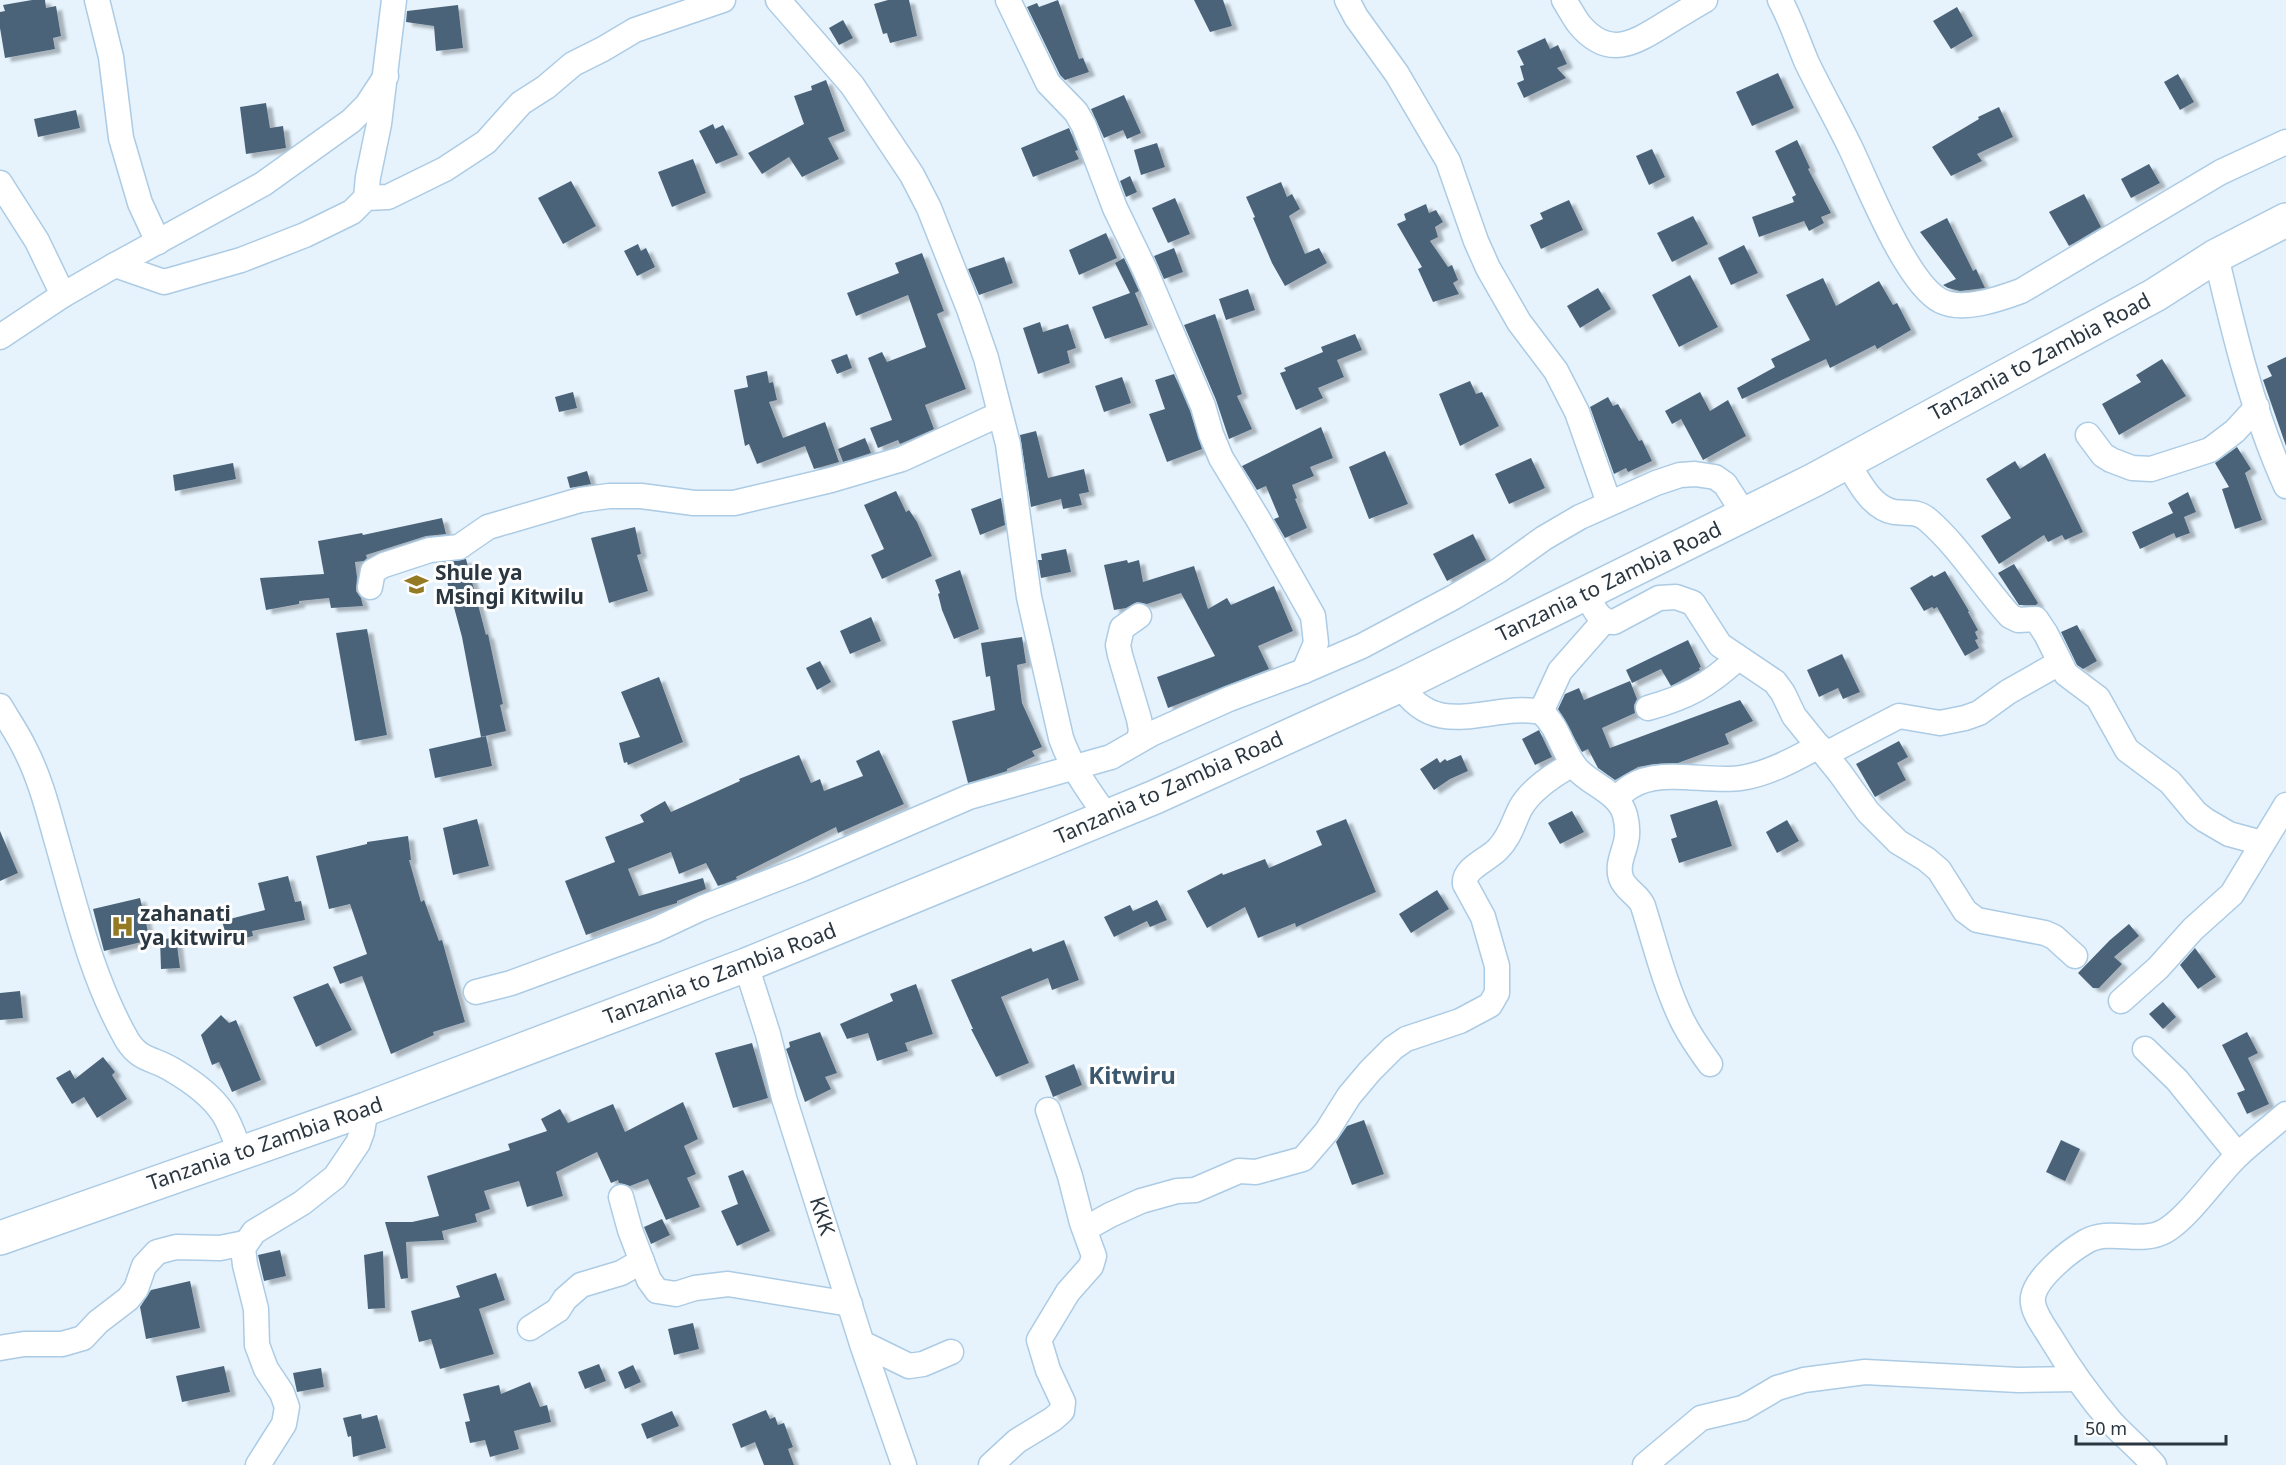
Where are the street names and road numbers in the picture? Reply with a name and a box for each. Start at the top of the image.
street label: Tanzania to Zambia Road [1924,286,2155,427]
street label: Tanzania to Zambia Road [1491,514,1726,648]
street label: Tanzania to Zambia Road [1050,724,1287,850]
street label: Tanzania to Zambia Road [599,916,840,1030]
street label: Tanzania to Zambia Road [143,1090,386,1197]
street label: KKK [804,1193,842,1238]

